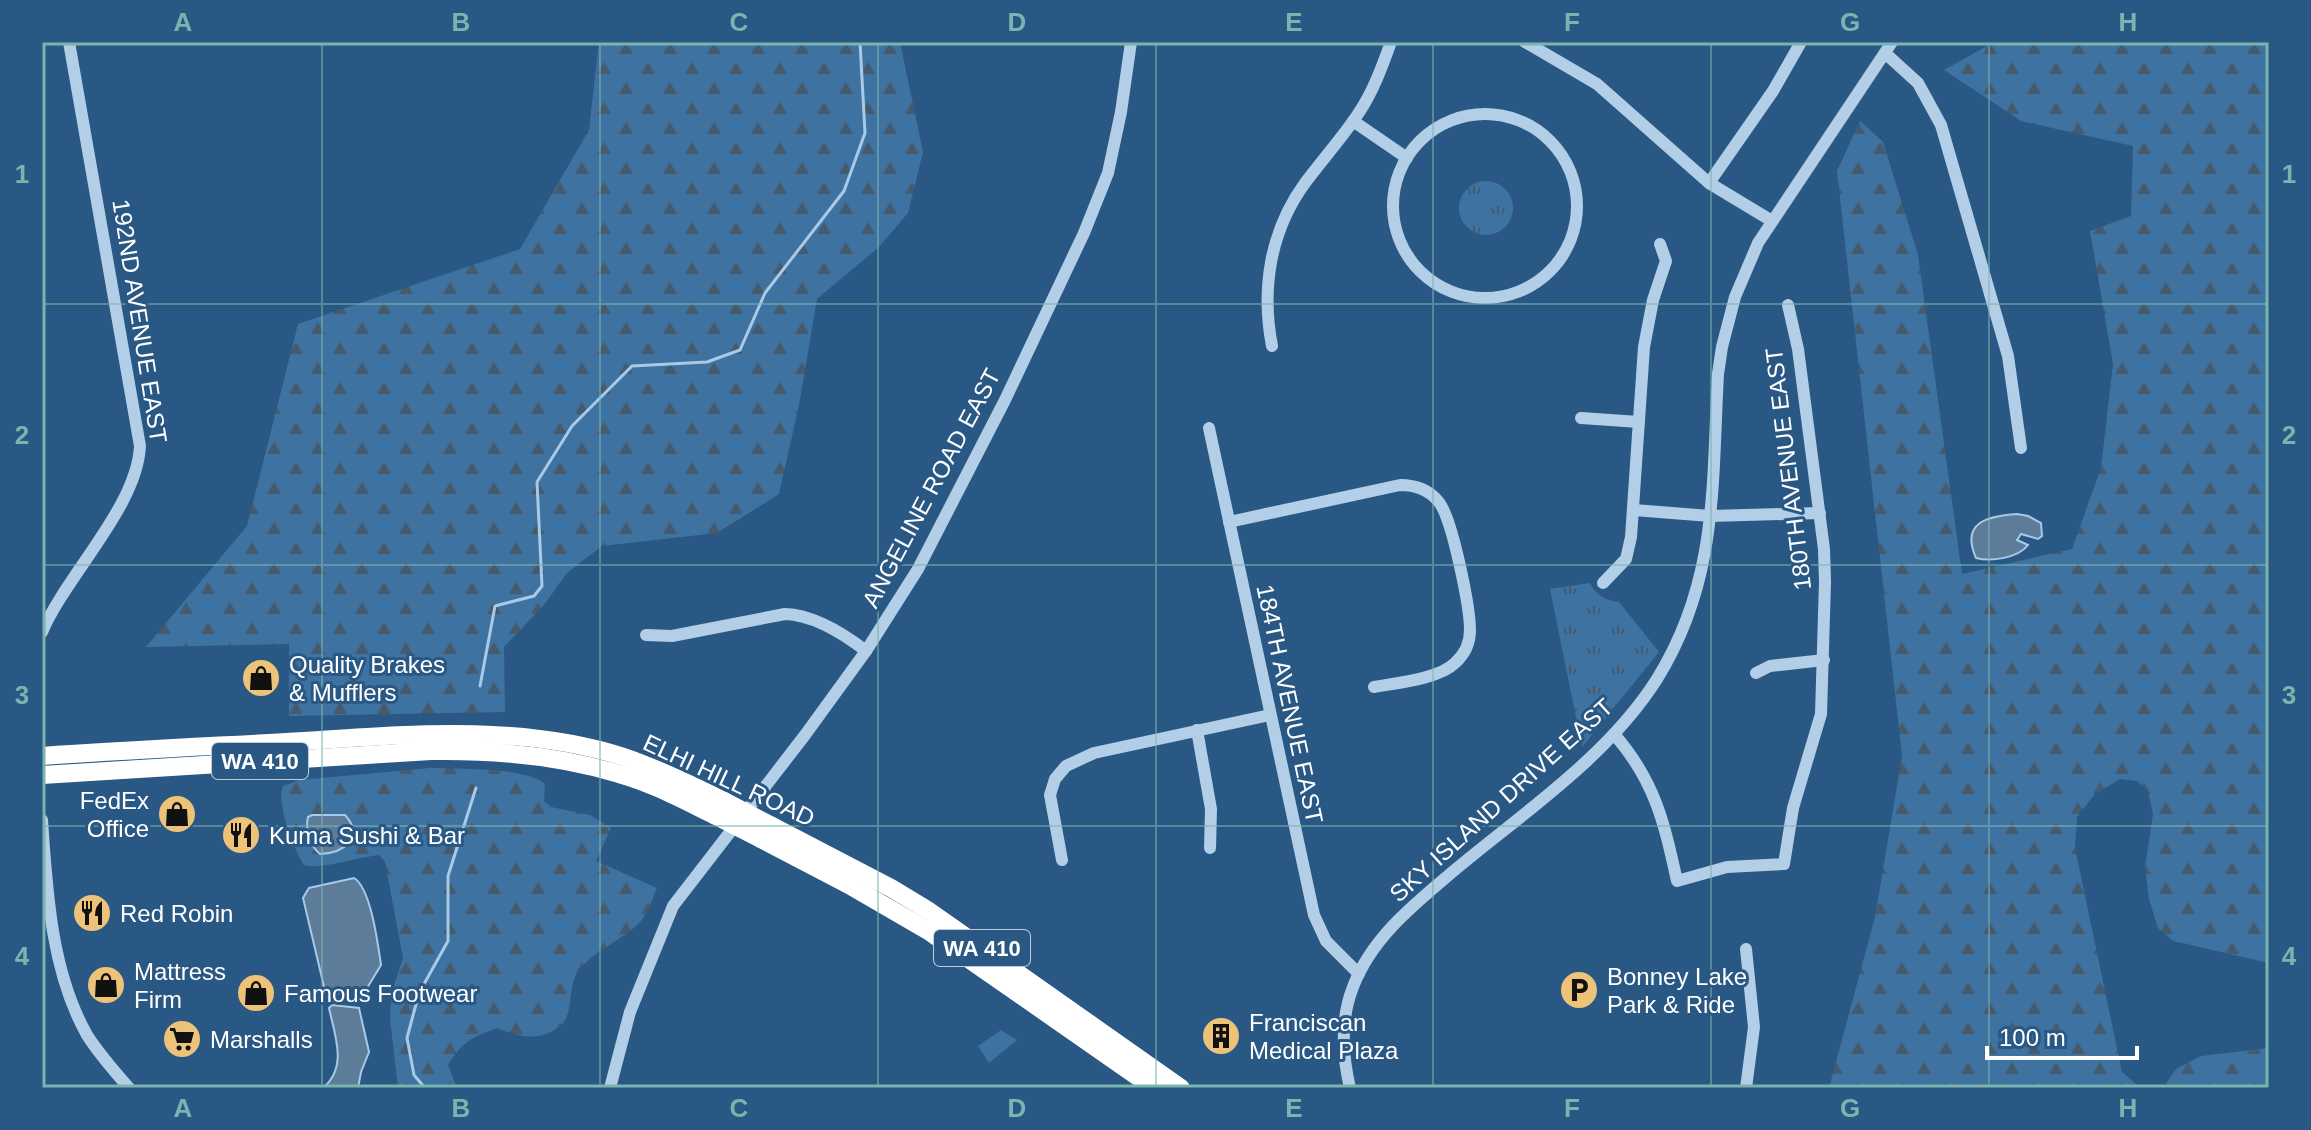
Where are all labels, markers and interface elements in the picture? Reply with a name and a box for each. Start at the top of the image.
text: A [174,7,193,37]
text: B [452,7,470,37]
text: C [730,7,749,37]
text: D [1008,7,1026,37]
text: E [1285,7,1303,37]
text: F [1564,7,1580,37]
text: G [1840,7,1860,37]
text: H [2119,7,2137,37]
text: 1 [15,159,29,189]
text: 1 [2282,159,2296,189]
street label: 192ND AVENUE EAST [107,197,173,445]
street label: 180TH AVENUE EAST [1760,346,1816,592]
street label: ANGELINE ROAD EAST [856,364,1006,612]
text: 2 [15,420,29,450]
text: 2 [2282,420,2296,450]
street label: 184TH AVENUE EAST [1251,582,1329,826]
place label: Quality Brakes & Mufflers [289,651,445,706]
shop icon: Quality Brakes & Mufflers [240,657,282,699]
text: 3 [15,680,29,710]
text: 3 [2282,680,2296,710]
street label: SKY ISLAND DRIVE EAST [1384,693,1618,907]
street label: ELHI HILL ROAD [639,728,819,832]
road number: WA 410 [212,743,308,779]
place label: FedEx Office [80,787,149,842]
shop icon: FedEx Office [156,793,198,835]
restaurant icon: Kuma Sushi & Bar [220,814,262,856]
place label: Kuma Sushi & Bar [269,822,465,849]
restaurant icon: Red Robin [71,892,113,934]
place label: Red Robin [120,900,233,927]
road number: WA 410 [934,930,1030,966]
text: 4 [15,941,30,971]
text: 4 [2282,941,2297,971]
place label: Mattress Firm [134,958,226,1013]
place label: Bonney Lake Park & Ride [1607,963,1747,1018]
shop icon: Mattress Firm [85,964,127,1006]
parking icon: Bonney Lake Park & Ride [1558,969,1600,1011]
shop icon: Famous Footwear [235,972,277,1014]
place label: Famous Footwear [284,980,477,1007]
place label: Franciscan Medical Plaza [1249,1009,1399,1064]
scale bar [1987,1010,2137,1060]
building icon: Franciscan Medical Plaza [1200,1015,1242,1057]
supermarket icon: Marshalls [161,1018,203,1060]
text: 100 m [1999,1024,2066,1051]
place label: Marshalls [210,1026,313,1053]
text: A [174,1093,193,1123]
text: B [452,1093,470,1123]
text: C [730,1093,749,1123]
text: D [1008,1093,1026,1123]
text: E [1285,1093,1303,1123]
text: F [1564,1093,1580,1123]
text: G [1840,1093,1860,1123]
text: H [2119,1093,2137,1123]

